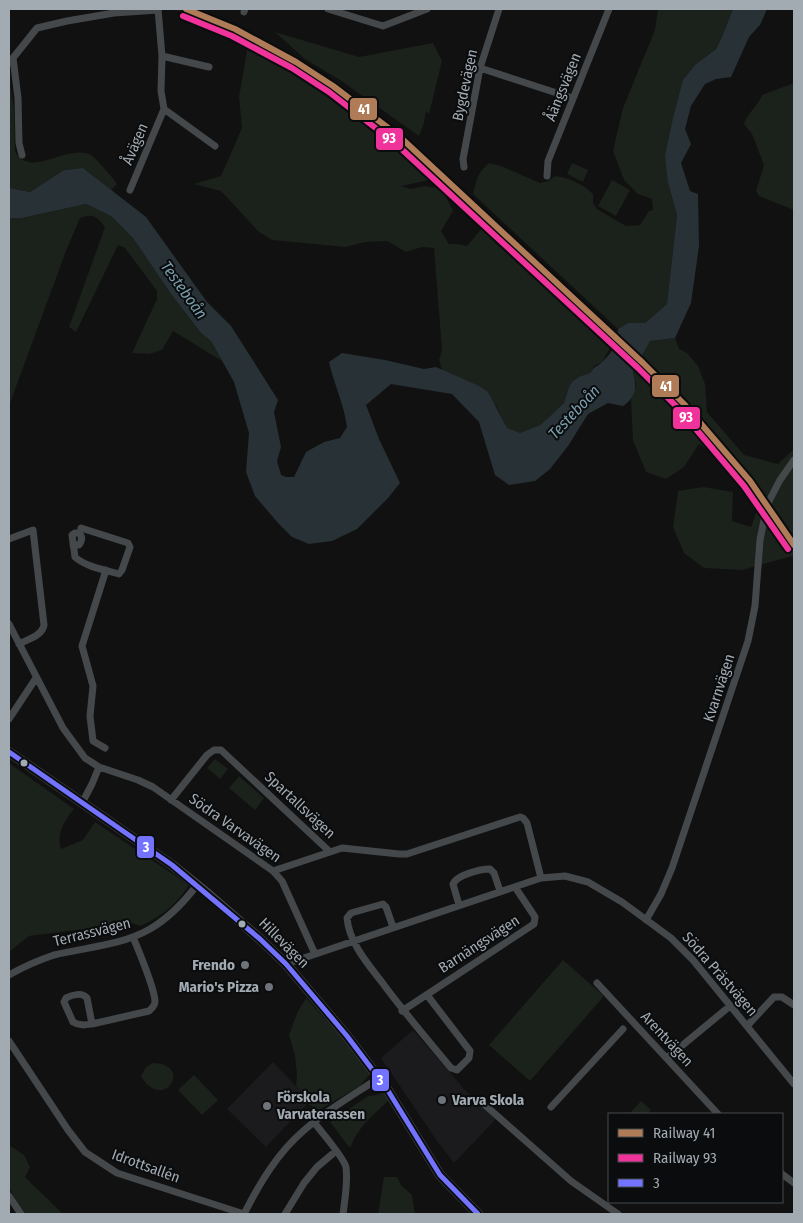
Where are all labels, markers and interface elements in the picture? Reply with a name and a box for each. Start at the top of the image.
street label: Bygdevägen [449,47,481,123]
street label: Åängsvägen [541,50,585,124]
line badge: 41 [349,97,378,121]
text: 41 [358,101,370,118]
street label: Åvägen [118,120,152,168]
line badge: 93 [375,127,404,151]
text: 93 [382,130,396,147]
water label: Testeboån [157,257,211,323]
line badge: 41 [651,374,680,398]
text: 41 [660,378,672,395]
water label: Testeboån [544,381,604,443]
line badge: 93 [672,406,701,430]
text: 93 [679,409,693,426]
street label: Kvarnvägen [700,652,738,724]
unlabelled marker [19,758,29,768]
street label: Spartallsvägen [261,768,339,842]
street label: Södra Varvavägen [186,790,284,866]
line badge: 3 [136,835,155,859]
text: 3 [142,839,150,856]
street label: Barnängsvägen [435,911,523,977]
street label: Terrassvägen [51,914,133,950]
street label: Hillevägen [255,914,313,972]
unlabelled marker [237,919,247,929]
street label: Södra Prästvägen [679,928,761,1020]
place label: Frendo [192,956,235,974]
marker: Frendo [239,959,251,971]
place label: Mario's Pizza [179,978,260,996]
marker: Mario's Pizza [263,981,275,993]
street label: Arentvägen [637,1008,697,1070]
line badge: 3 [371,1068,390,1092]
text: 3 [376,1072,384,1089]
place label: Förskola Varvaterassen [276,1088,365,1123]
place label: Varva Skola [451,1091,525,1109]
marker: Varva Skola [436,1094,448,1106]
marker: Förskola Varvaterassen [261,1100,273,1112]
legend [608,1113,783,1203]
text: Railway 41 [653,1124,715,1142]
street label: Idrottsallén [109,1145,183,1187]
text: Railway 93 [653,1149,717,1167]
text: 3 [653,1174,660,1192]

